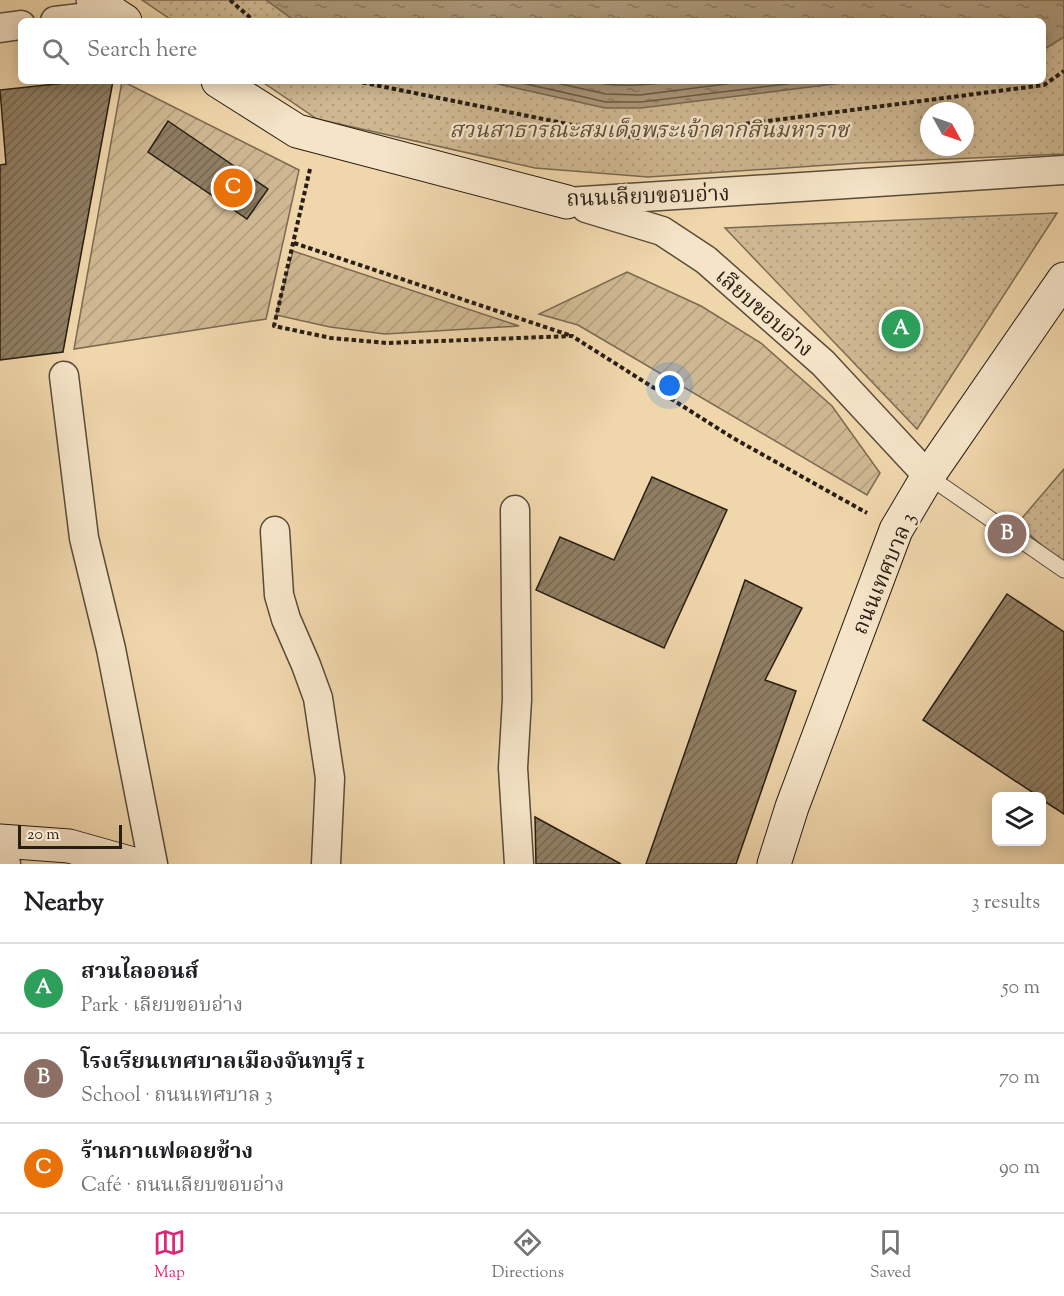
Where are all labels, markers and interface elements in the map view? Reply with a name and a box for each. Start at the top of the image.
search box [18,18,1046,84]
icon: search [39,35,72,68]
text: Search here [87,35,197,67]
north arrow [920,102,974,156]
park label: สวนสาธารณะสมเด็จพระเจ้าตากสินมหาราช [450,116,851,148]
pin: C [214,166,252,210]
street label: ถนนเลียบขอบอ่าง [566,179,730,217]
street label: เลียบขอบอ่าง [707,262,819,366]
pin: A [882,306,920,352]
your location [655,371,684,400]
street label: ถนนเทศบาล 3 [846,508,926,640]
pin: B [988,512,1026,556]
map controls [992,792,1046,846]
button: layers [992,792,1046,846]
scale bar [18,822,122,850]
text: 20 m [27,824,60,847]
text: Nearby [24,885,104,922]
text: 3 results [971,889,1040,918]
text: สวนไลออนส์ [81,957,198,989]
text: A [35,974,52,1003]
text: 50 m [1002,974,1040,1003]
text: Park · เลียบขอบอ่าง [81,992,243,1021]
text: โรงเรียนเทศบาลเมืองจันทบุรี 1 [81,1047,365,1079]
text: B [37,1064,50,1093]
text: 70 m [999,1064,1040,1093]
text: School · ถนนเทศบาล 3 [81,1082,272,1111]
text: ร้านกาแฟดอยช้าง [81,1137,253,1169]
text: C [35,1154,52,1183]
text: 90 m [999,1154,1040,1183]
text: Café · ถนนเลียบขอบอ่าง [81,1172,284,1201]
tab: Map [153,1226,186,1285]
tab: Directions [492,1226,564,1285]
tab: Saved [870,1226,911,1285]

